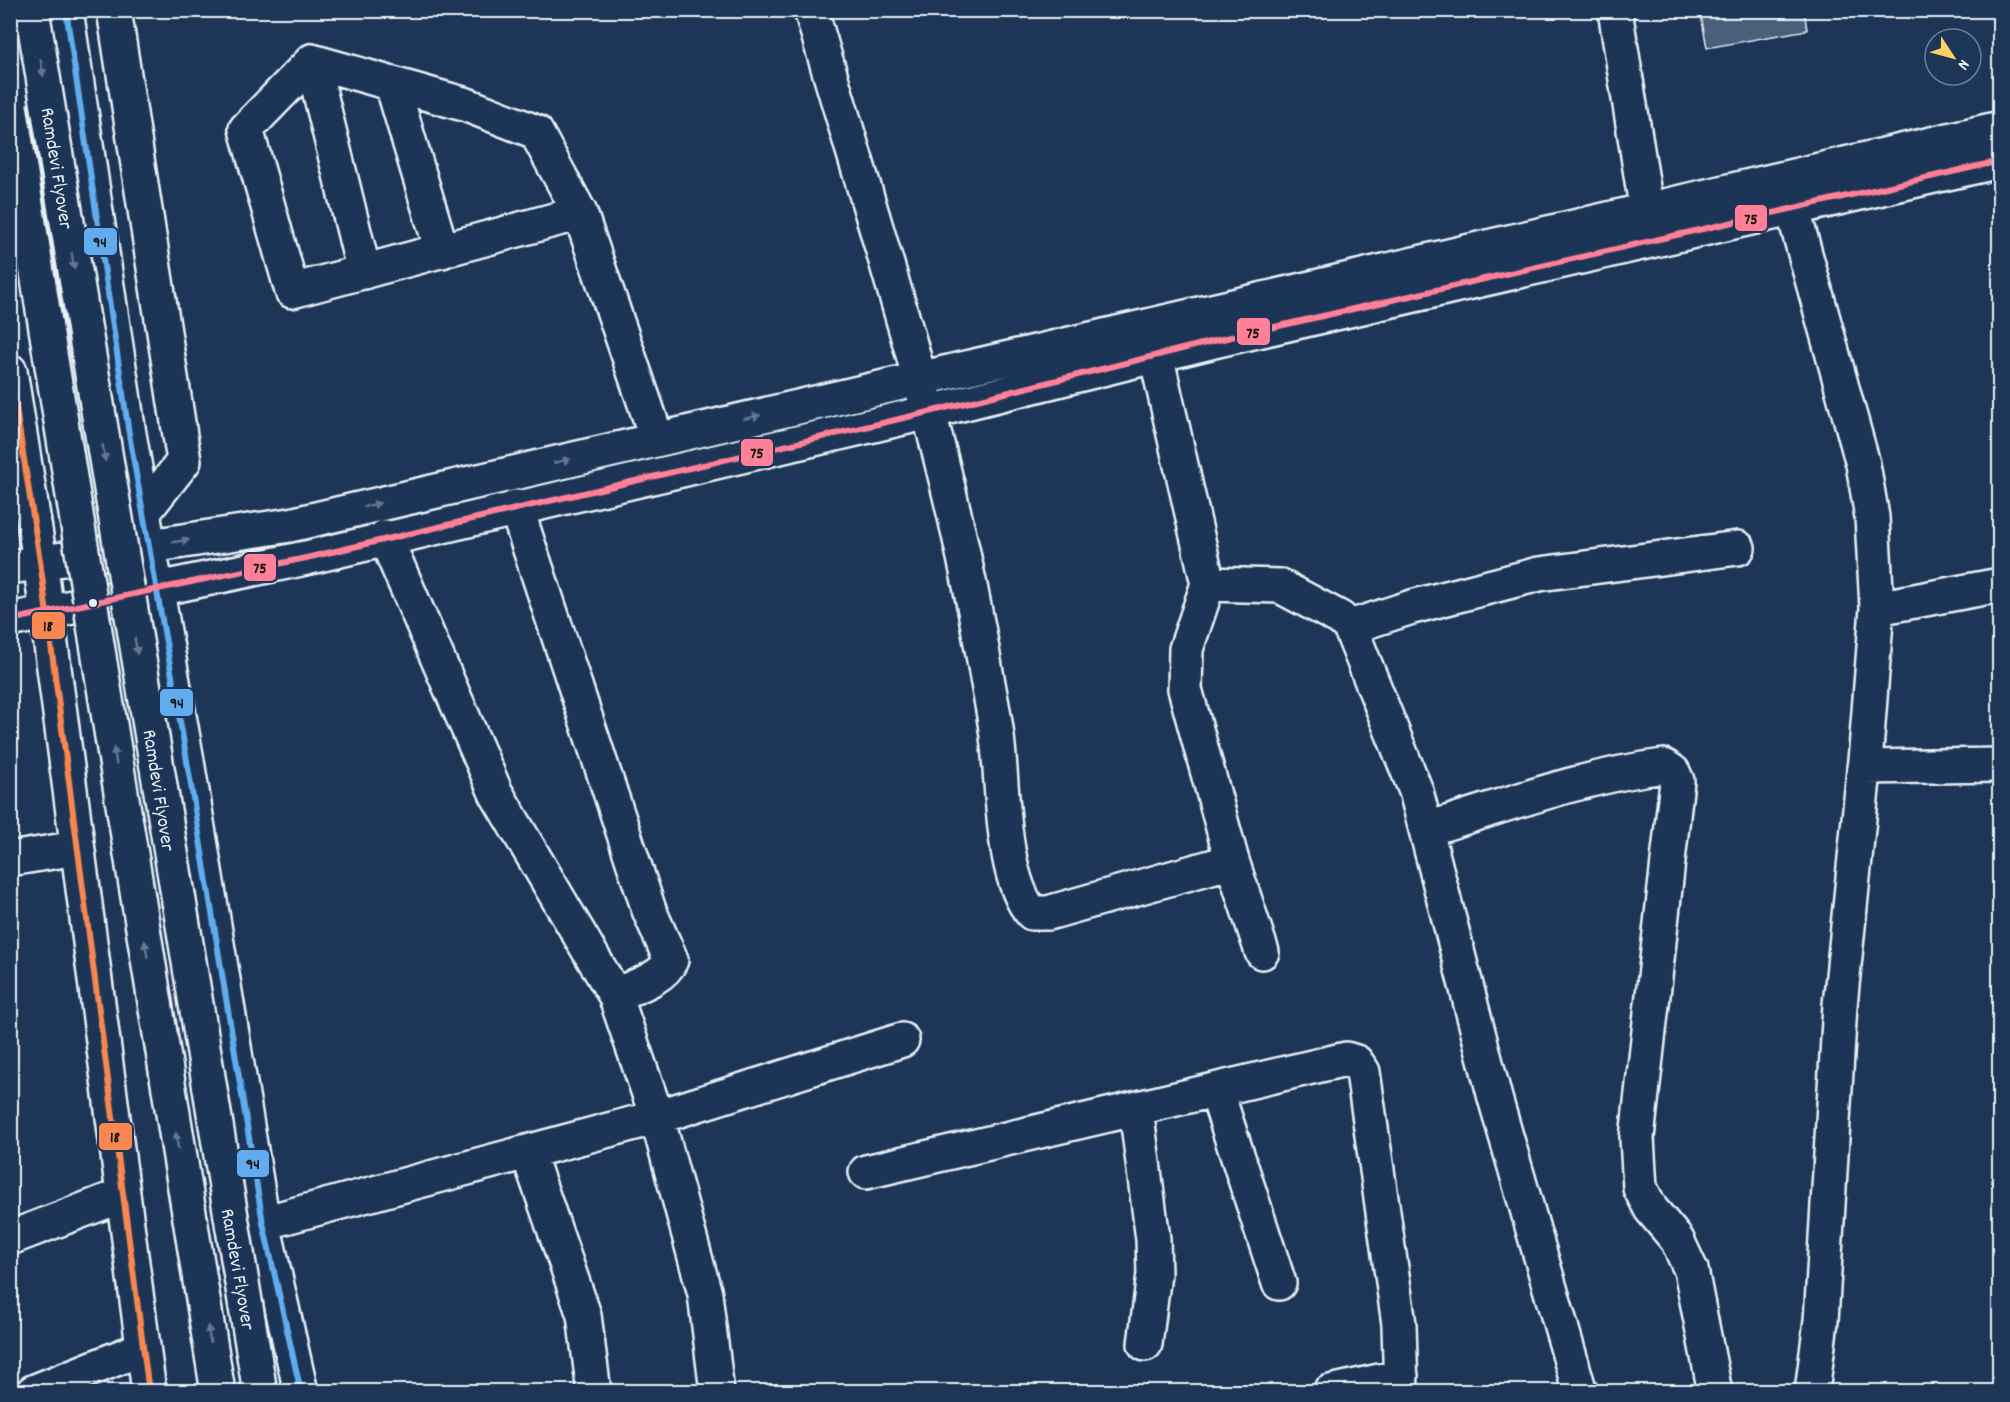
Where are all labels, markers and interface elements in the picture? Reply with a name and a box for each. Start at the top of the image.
north arrow [1923,27,1983,87]
text: N [1951,54,1975,74]
one-way arrow [37,59,46,78]
street label: Ramdevi Flyover [32,106,79,232]
line badge: 75 [1734,204,1768,232]
text: 75 [1744,209,1758,232]
line badge: 94 [83,227,118,256]
text: 94 [93,232,107,255]
one-way arrow [69,251,78,270]
line badge: 75 [1236,317,1271,346]
text: 75 [1246,323,1260,346]
one-way arrow [743,412,761,422]
line badge: 75 [740,438,774,467]
text: 75 [750,443,764,466]
one-way arrow [100,444,109,463]
one-way arrow [553,456,572,465]
one-way arrow [363,500,382,509]
one-way arrow [171,536,190,545]
line badge: 75 [243,553,277,582]
text: 75 [253,558,267,581]
unlabelled marker [87,597,99,609]
line badge: 18 [31,611,66,640]
text: 18 [43,616,54,639]
one-way arrow [132,636,141,655]
line badge: 94 [159,688,194,717]
text: 94 [170,693,184,716]
street label: Ramdevi Flyover [134,728,181,854]
one-way arrow [110,747,119,766]
one-way arrow [141,939,150,958]
line badge: 18 [98,1122,133,1151]
text: 18 [110,1127,121,1150]
one-way arrow [173,1132,182,1151]
line badge: 94 [236,1149,270,1178]
text: 94 [246,1154,260,1177]
street label: Ramdevi Flyover [212,1207,261,1333]
one-way arrow [204,1324,213,1343]

